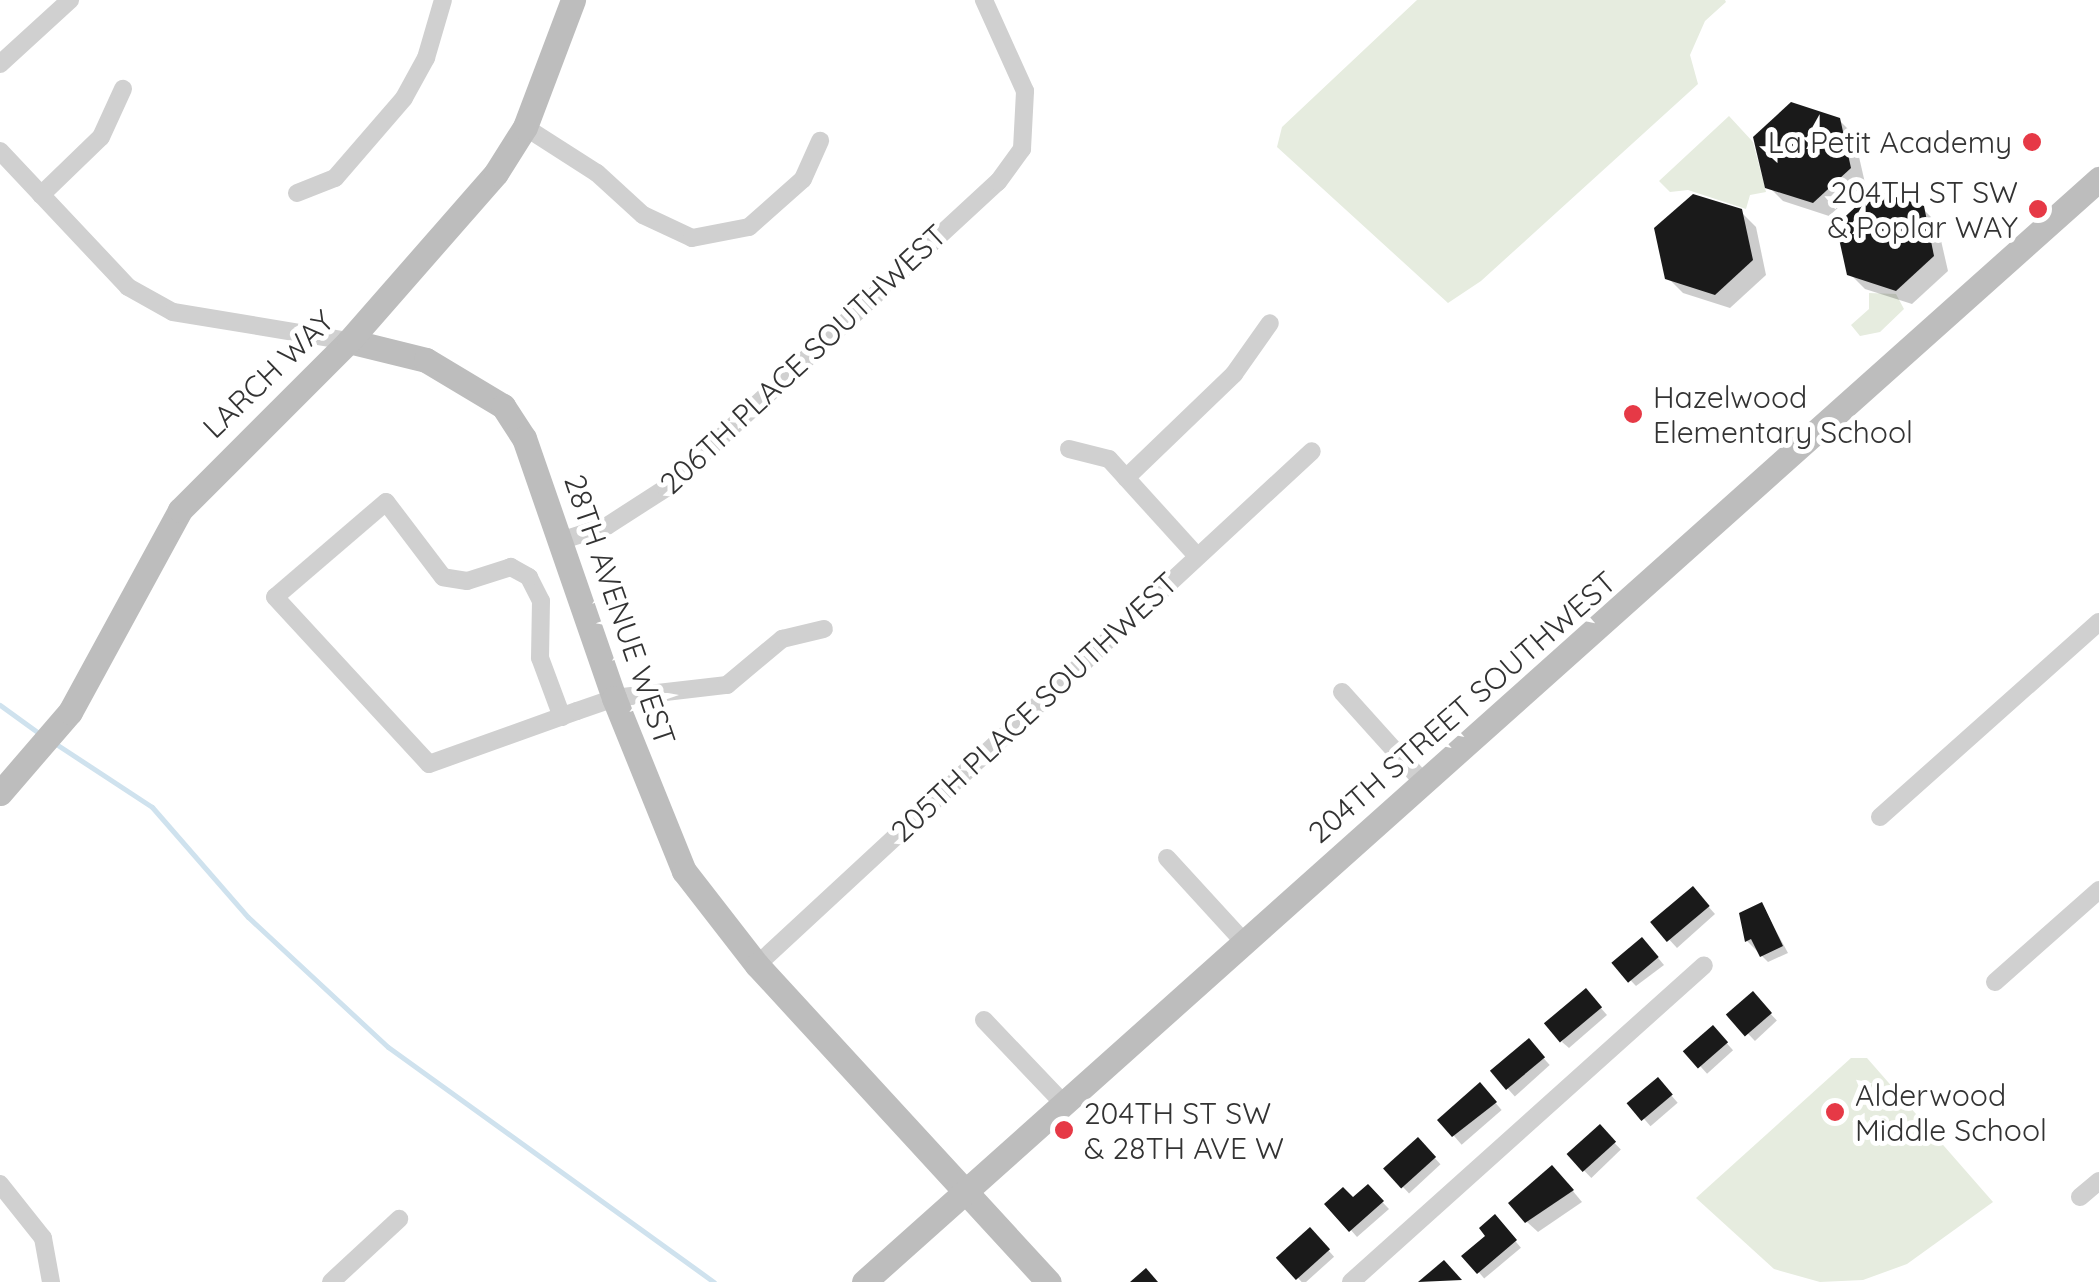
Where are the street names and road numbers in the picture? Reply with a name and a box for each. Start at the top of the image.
street label: 206TH PLACE SOUTHWEST [652,217,954,501]
street label: LARCH WAY [195,303,341,445]
street label: 28TH AVENUE WEST [557,470,683,750]
street label: 204TH STREET SOUTHWEST [1301,564,1623,850]
street label: 205TH PLACE SOUTHWEST [883,565,1185,849]

